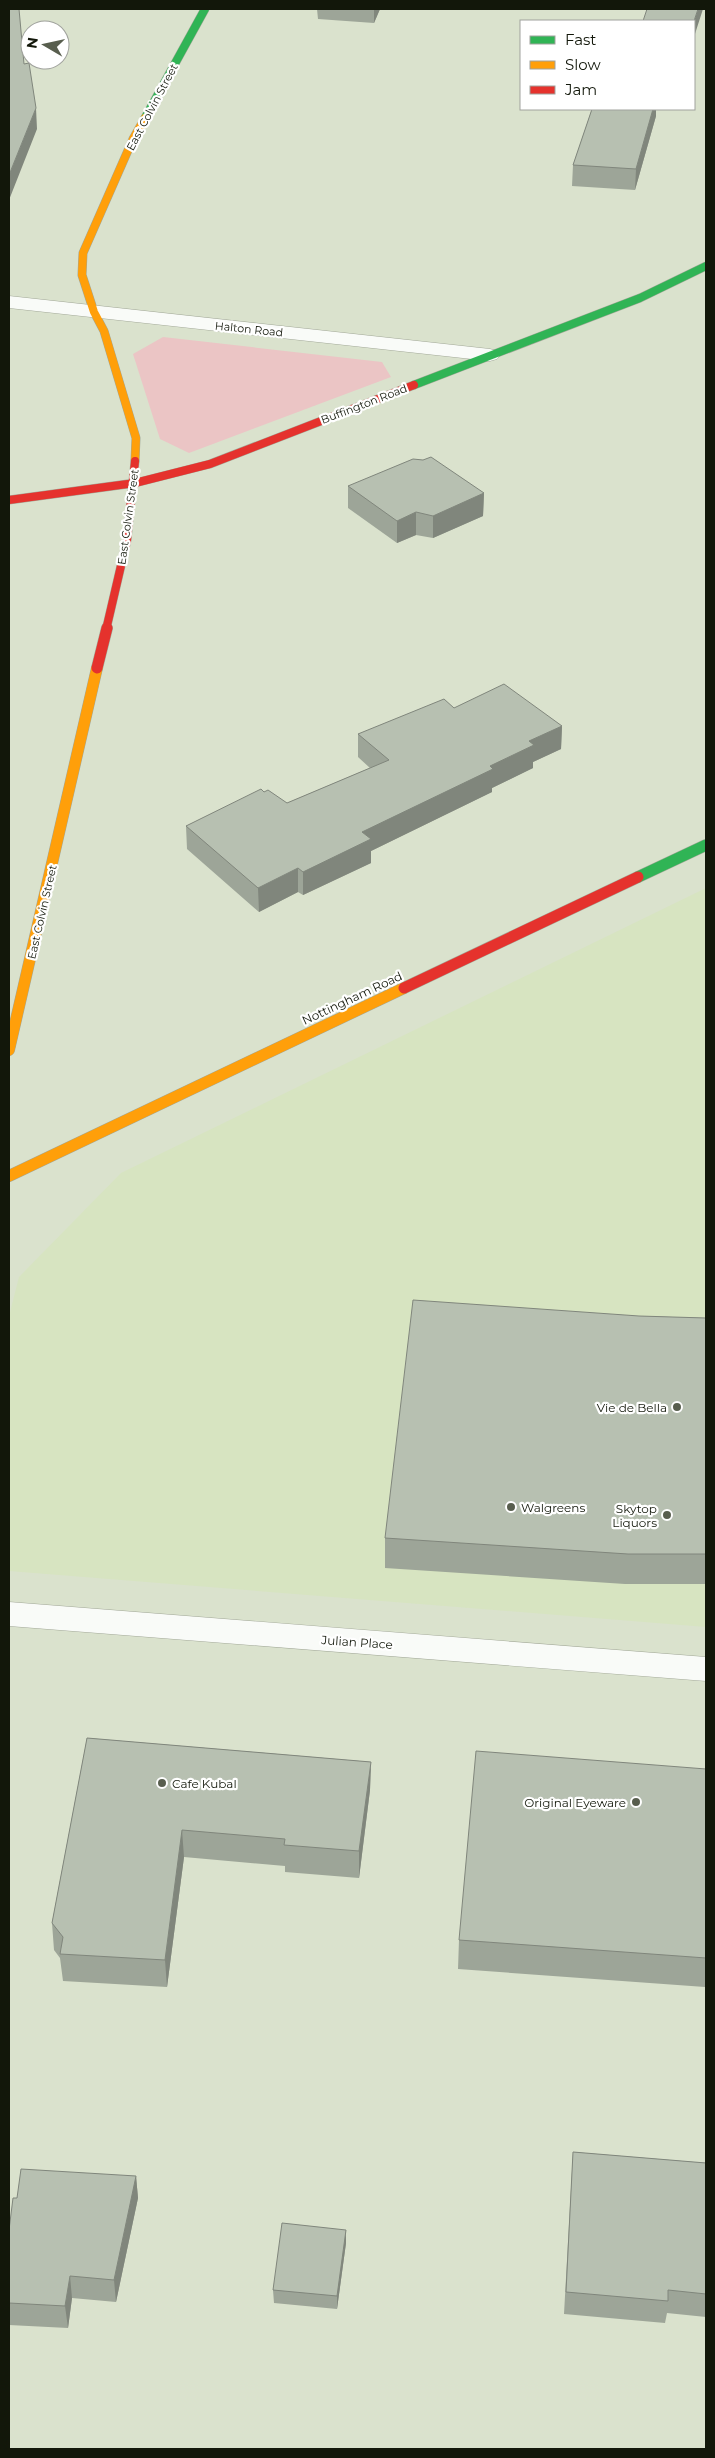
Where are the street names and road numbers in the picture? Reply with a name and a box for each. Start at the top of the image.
street label: East Colvin Street [123,61,181,153]
street label: Halton Road [214,318,284,340]
street label: Buffington Road [319,381,409,427]
street label: East Colvin Street [114,468,142,566]
street label: East Colvin Street [24,863,60,961]
street label: Nottingham Road [299,968,405,1028]
street label: Julian Place [320,1632,393,1652]

